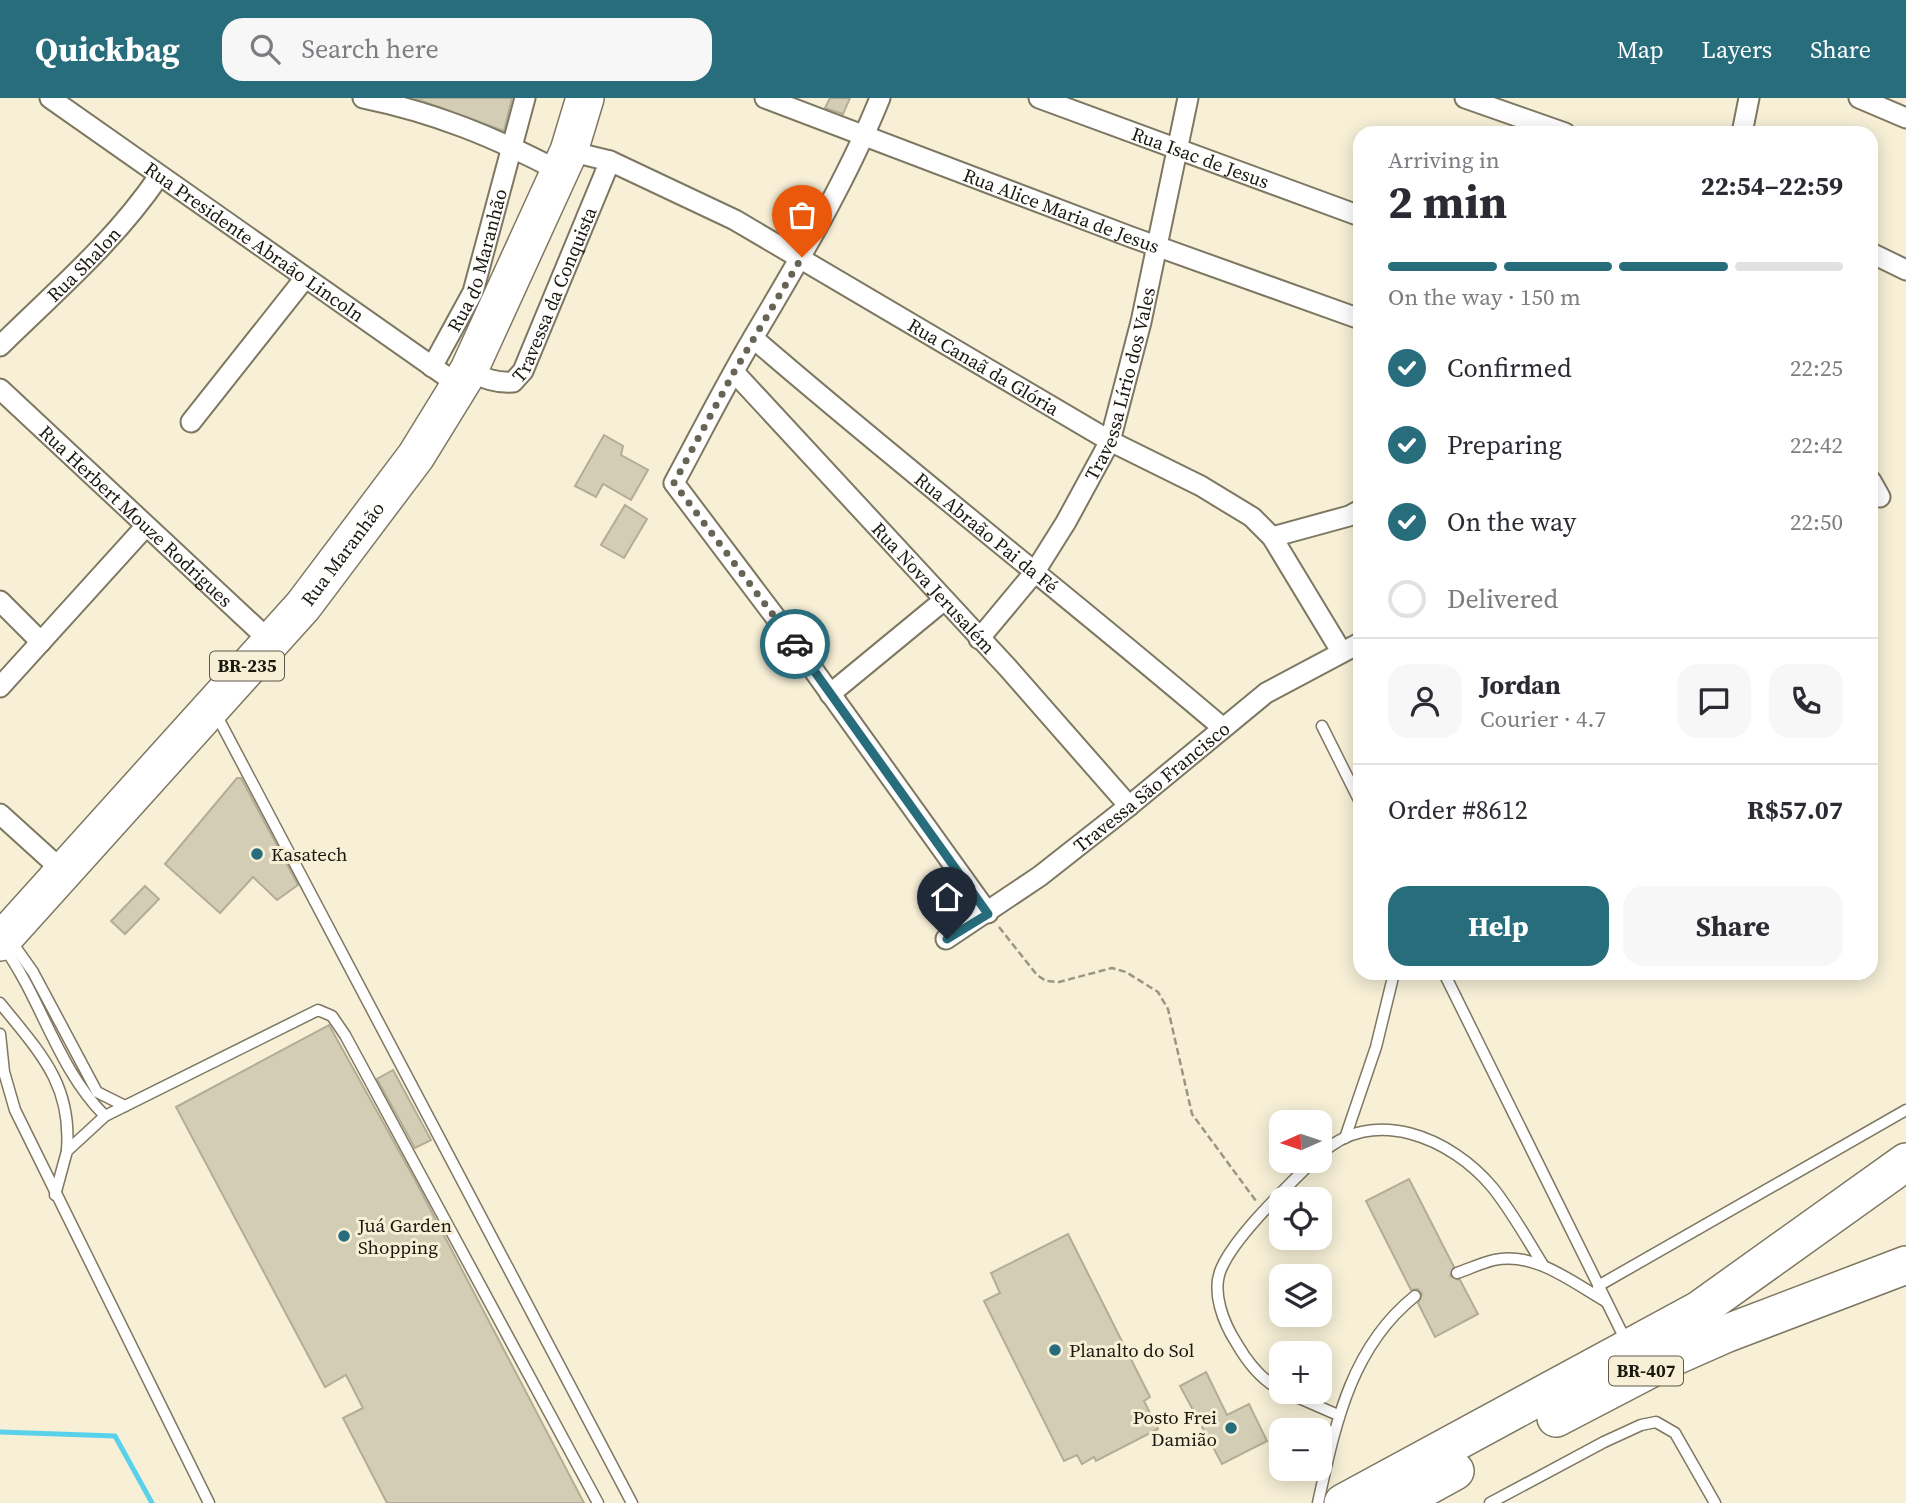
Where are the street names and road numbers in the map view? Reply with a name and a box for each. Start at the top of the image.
street label: Rua Isac de Jesus [1128,120,1273,194]
street label: Rua Presidente Abraão Lincoln [140,155,370,328]
street label: Rua Alice Maria de Jesus [960,161,1163,259]
street label: Rua do Maranhão [441,186,513,336]
street label: Travessa da Conquista [506,203,603,388]
street label: Rua Shalon [41,221,127,307]
street label: Travessa Lírio dos Vales [1078,285,1161,485]
street label: Rua Canaã da Glória [903,312,1064,421]
street label: Rua Herbert Mouze Rodrigues [34,419,238,613]
street label: Rua Abraão Pai da Fé [909,466,1064,599]
street label: Rua Maranhão [295,496,390,611]
street label: Rua Nova Jerusalém [866,516,1001,659]
road number: BR-235 [210,652,284,680]
street label: Travessa São Francisco [1068,715,1235,858]
road number: BR-407 [1609,1356,1683,1386]

